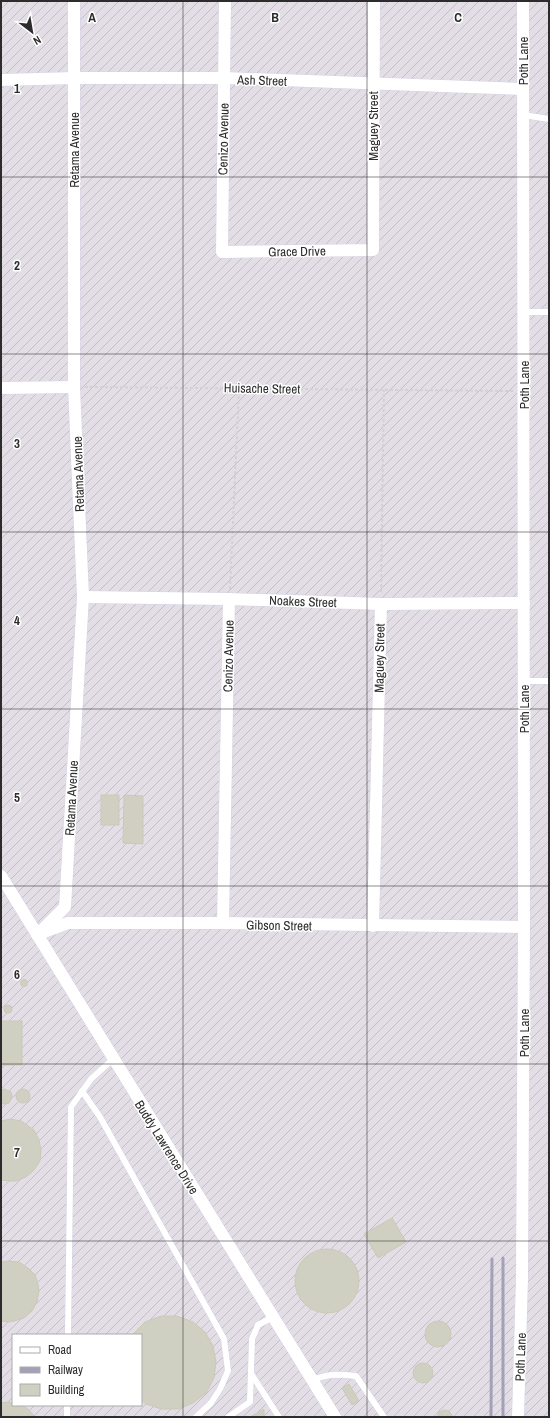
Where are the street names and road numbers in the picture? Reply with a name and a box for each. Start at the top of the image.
street label: Poth Lane [515,37,532,85]
street label: Ash Street [236,71,287,90]
street label: Maguey Street [365,91,382,161]
street label: Cenizo Avenue [214,103,233,175]
street label: Retama Avenue [66,112,83,188]
street label: Grace Drive [268,242,326,261]
street label: Poth Lane [516,361,533,409]
street label: Huisache Street [224,379,300,398]
street label: Retama Avenue [69,436,88,512]
street label: Noakes Street [269,592,337,611]
street label: Cenizo Avenue [219,620,238,692]
street label: Maguey Street [370,623,389,693]
street label: Poth Lane [516,685,533,733]
street label: Retama Avenue [61,760,82,836]
street label: Gibson Street [246,916,312,935]
street label: Poth Lane [516,1009,533,1057]
street label: Buddy Lawrence Drive [131,1097,202,1198]
street label: Poth Lane [511,1332,530,1382]

